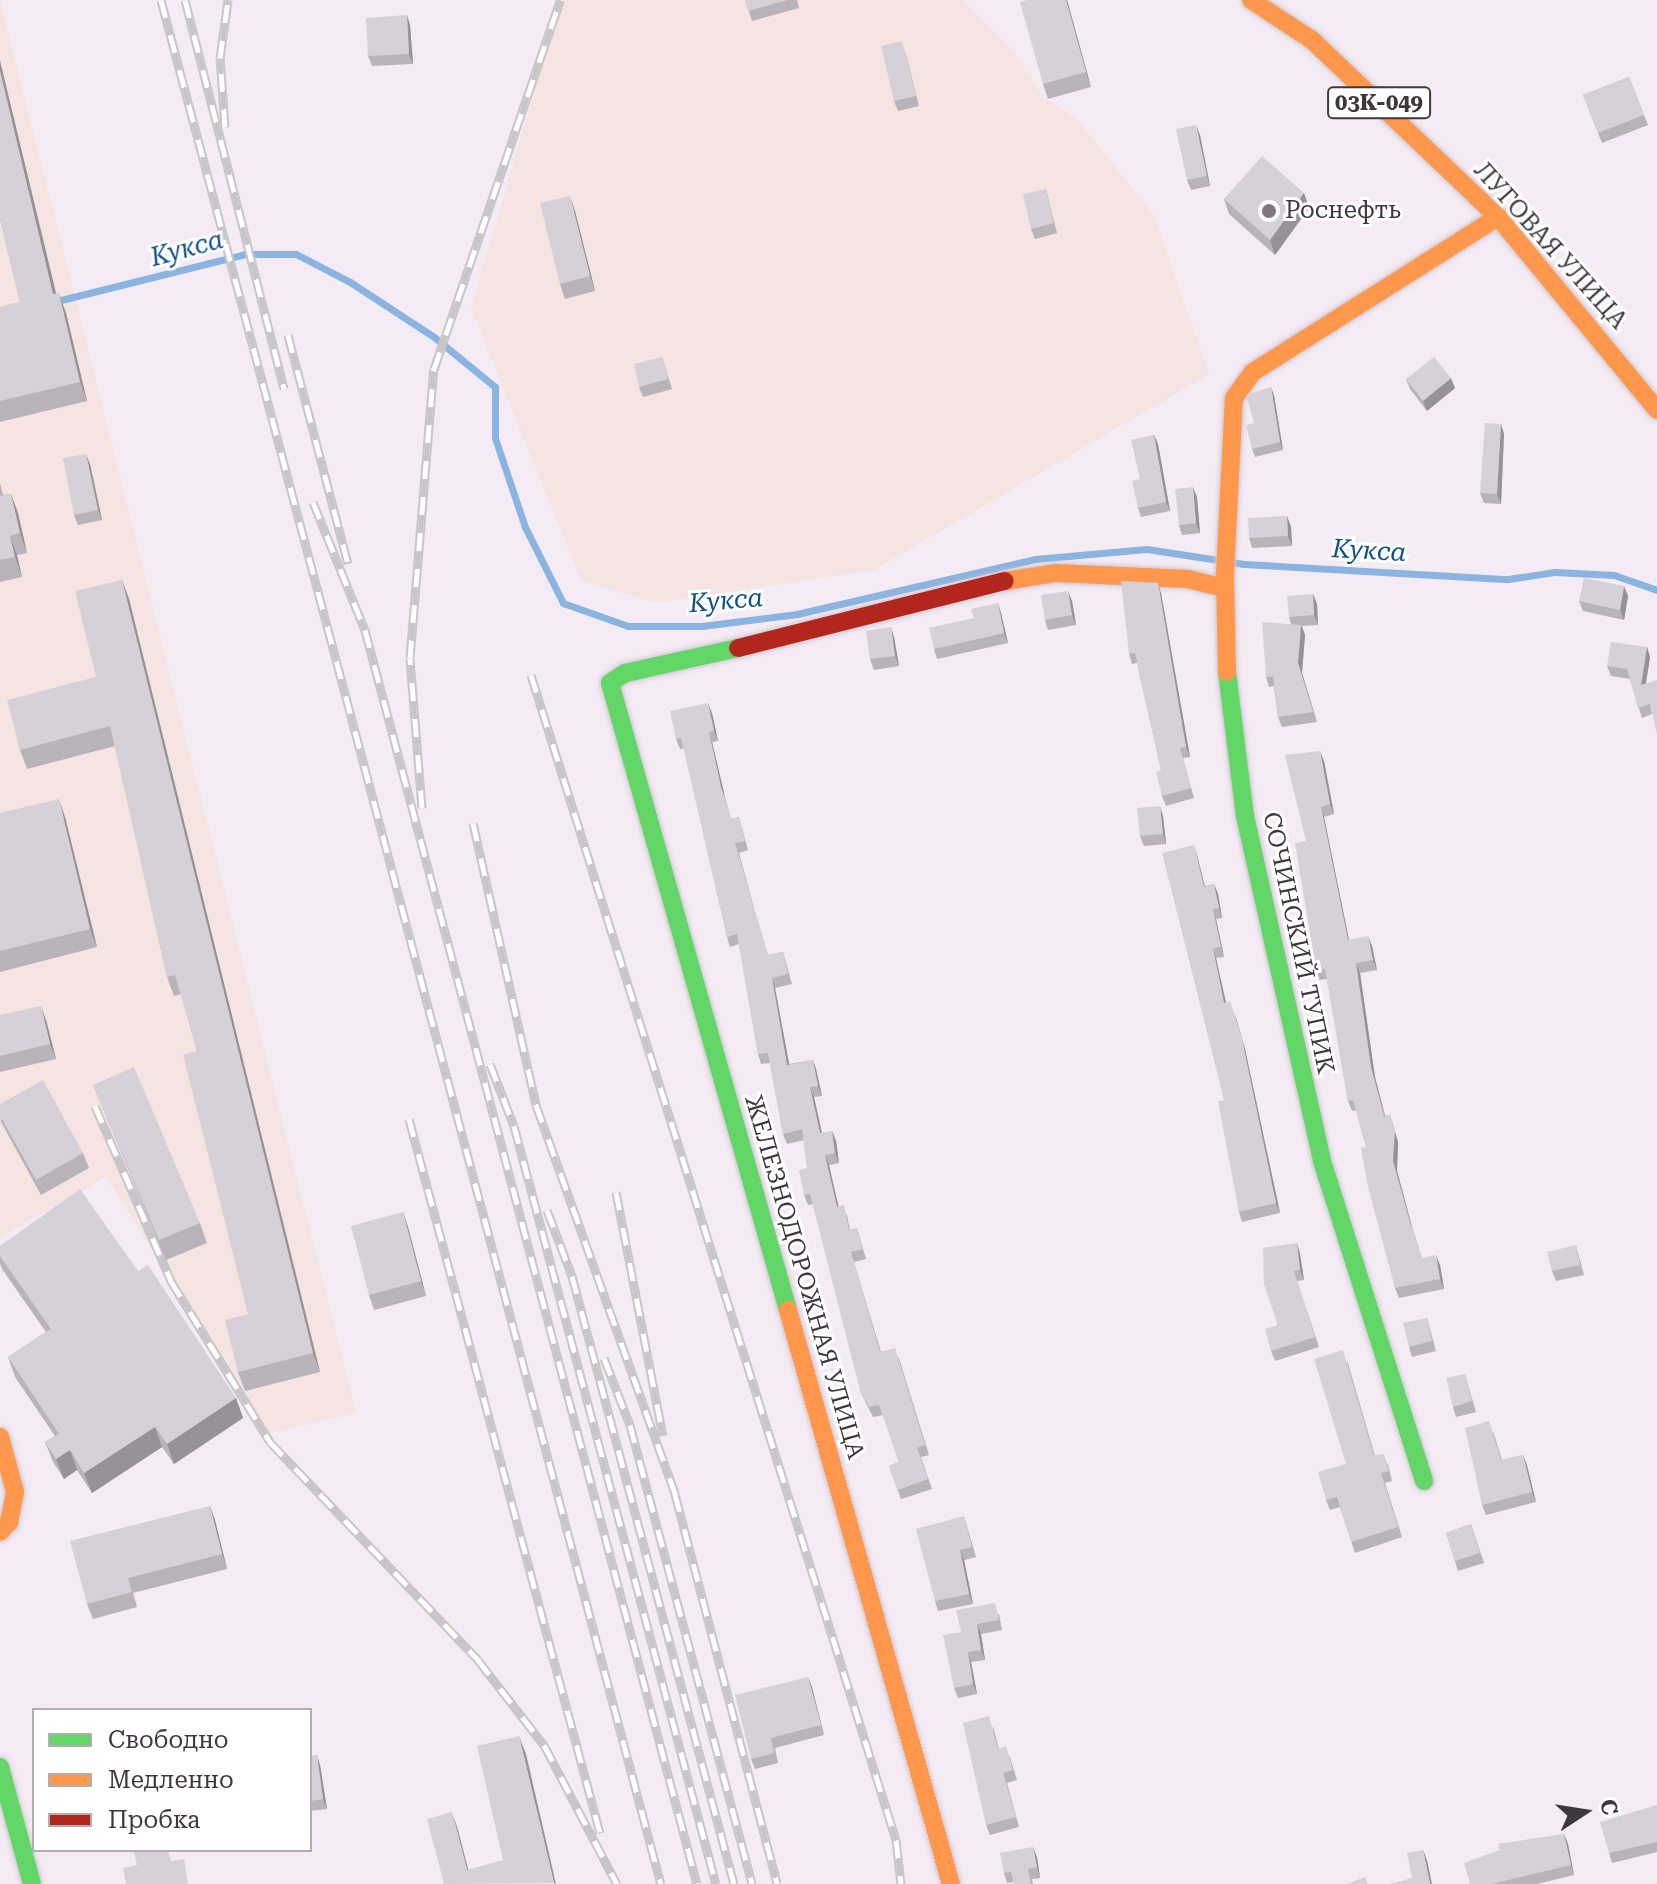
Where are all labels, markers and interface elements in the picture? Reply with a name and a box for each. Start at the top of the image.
road number: 03К-049 [1327,85,1431,121]
street label: ЛУГОВАЯ УЛИЦА [1467,157,1633,335]
place label: Роснефть [1285,197,1401,225]
marker: Роснефть [1260,202,1278,220]
water label: Кукса [147,224,227,274]
water label: Кукса [1331,533,1407,569]
water label: Кукса [688,582,764,620]
street label: СОЧИНСКИЙ ТУПИК [1256,809,1340,1077]
street label: ЖЕЛЕЗНОДОРОЖНАЯ УЛИЦА [738,1092,870,1462]
legend [32,1708,312,1852]
text: Свободно [108,1726,229,1754]
text: Медленно [108,1766,234,1794]
north arrow [1545,1772,1625,1852]
text: С [1595,1797,1623,1817]
text: Пробка [108,1806,200,1834]

